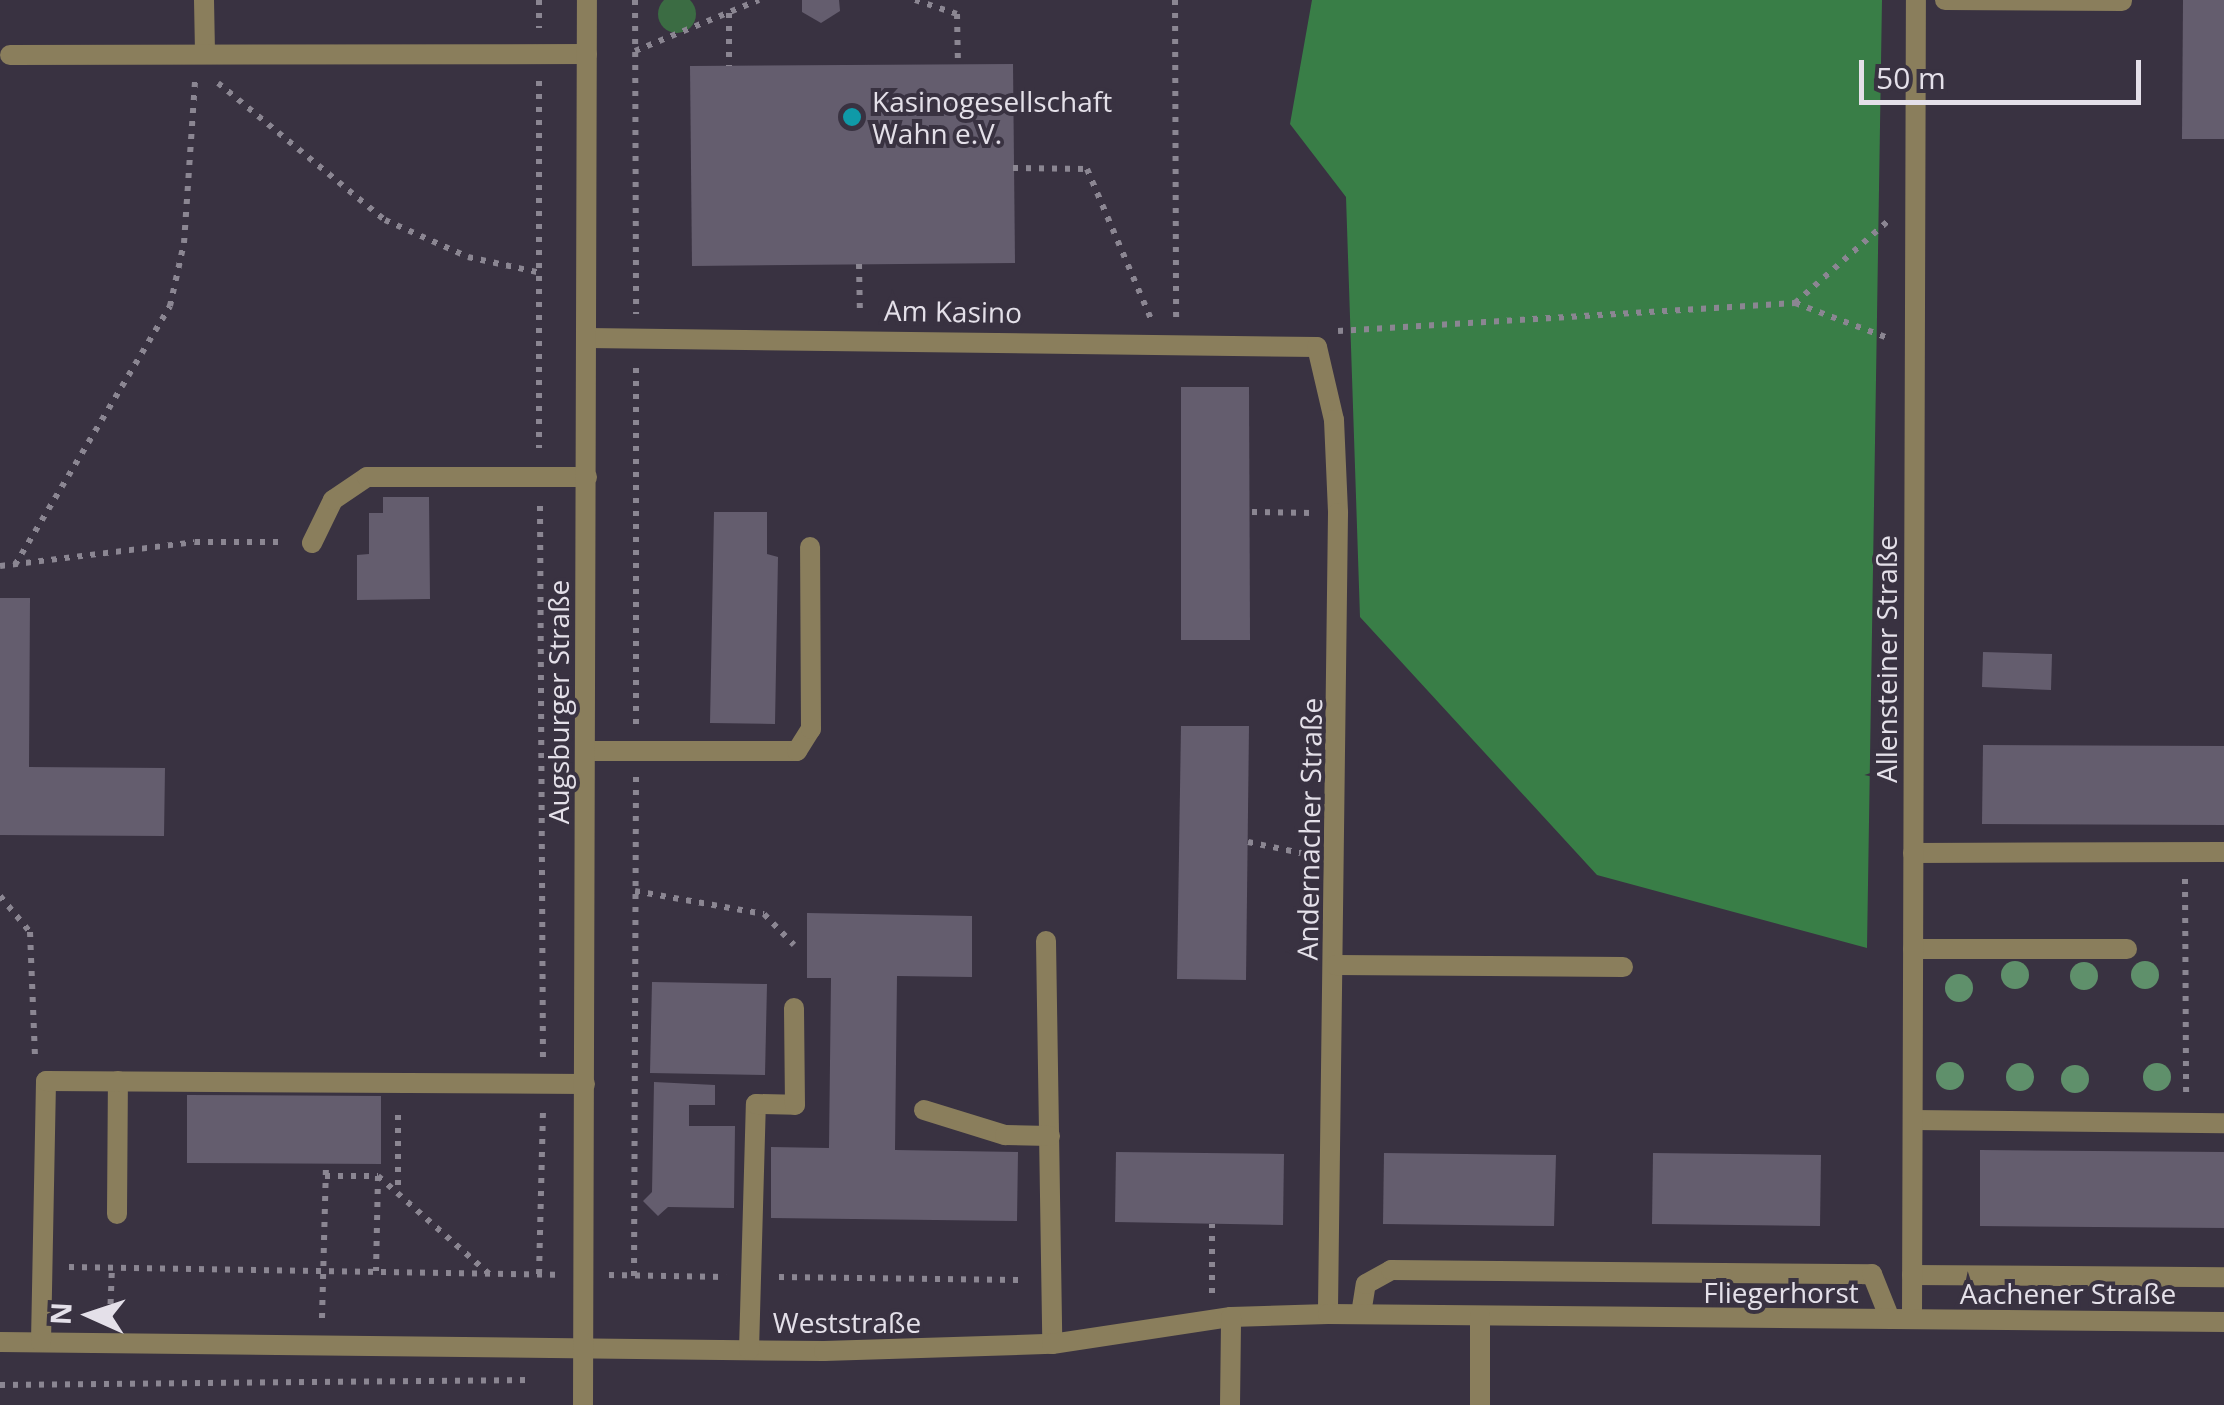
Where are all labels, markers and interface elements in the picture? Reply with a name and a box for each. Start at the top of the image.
scale bar [1864,40,2146,102]
text: 50 m [1876,57,1946,98]
place label: Kasinogesellschaft Wahn e.V. [872,84,1112,150]
marker: Kasinogesellschaft Wahn e.V. [841,106,863,128]
street label: Am Kasino [884,293,1022,329]
street label: Allensteiner Straße [1869,535,1903,783]
street label: Augsburger Straße [541,580,575,824]
street label: Andernacher Straße [1290,698,1328,960]
north arrow [40,1265,140,1365]
street label: Fliegerhorst [1703,1275,1859,1309]
street label: Aachener Straße [1960,1276,2176,1310]
text: N [40,1301,80,1326]
street label: Weststraße [773,1305,921,1339]

